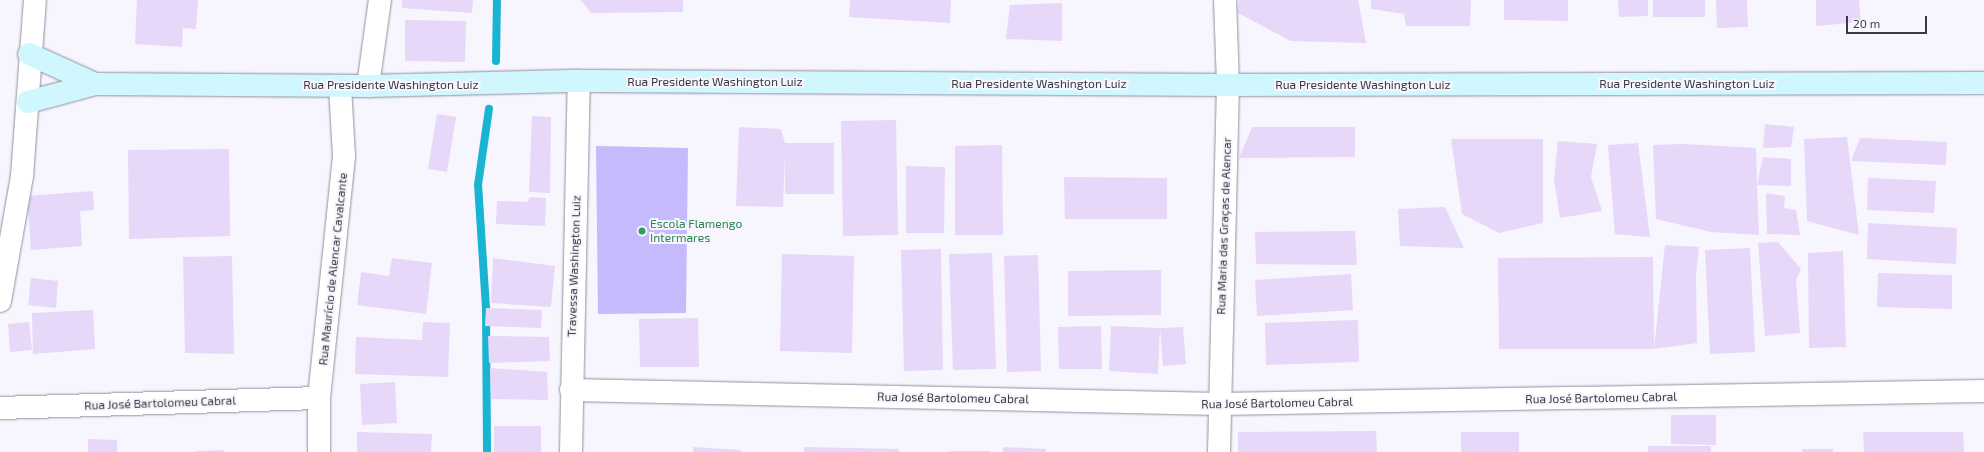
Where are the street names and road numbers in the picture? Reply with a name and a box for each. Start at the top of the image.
street label: Rua Presidente Washington Luiz [627,75,803,89]
street label: Rua Presidente Washington Luiz [951,77,1127,91]
street label: Rua Presidente Washington Luiz [1599,77,1775,91]
street label: Rua Presidente Washington Luiz [303,78,479,92]
street label: Rua Presidente Washington Luiz [1275,78,1451,92]
street label: Rua Maria das Graças de Alencar [1214,137,1234,315]
street label: Rua Maurício de Alencar Cavalcante [316,172,350,366]
street label: Travessa Washington Luiz [564,195,584,337]
street label: Rua José Bartolomeu Cabral [877,389,1029,407]
street label: Rua José Bartolomeu Cabral [1525,389,1677,407]
street label: Rua José Bartolomeu Cabral [84,393,236,413]
street label: Rua José Bartolomeu Cabral [1201,394,1353,412]

